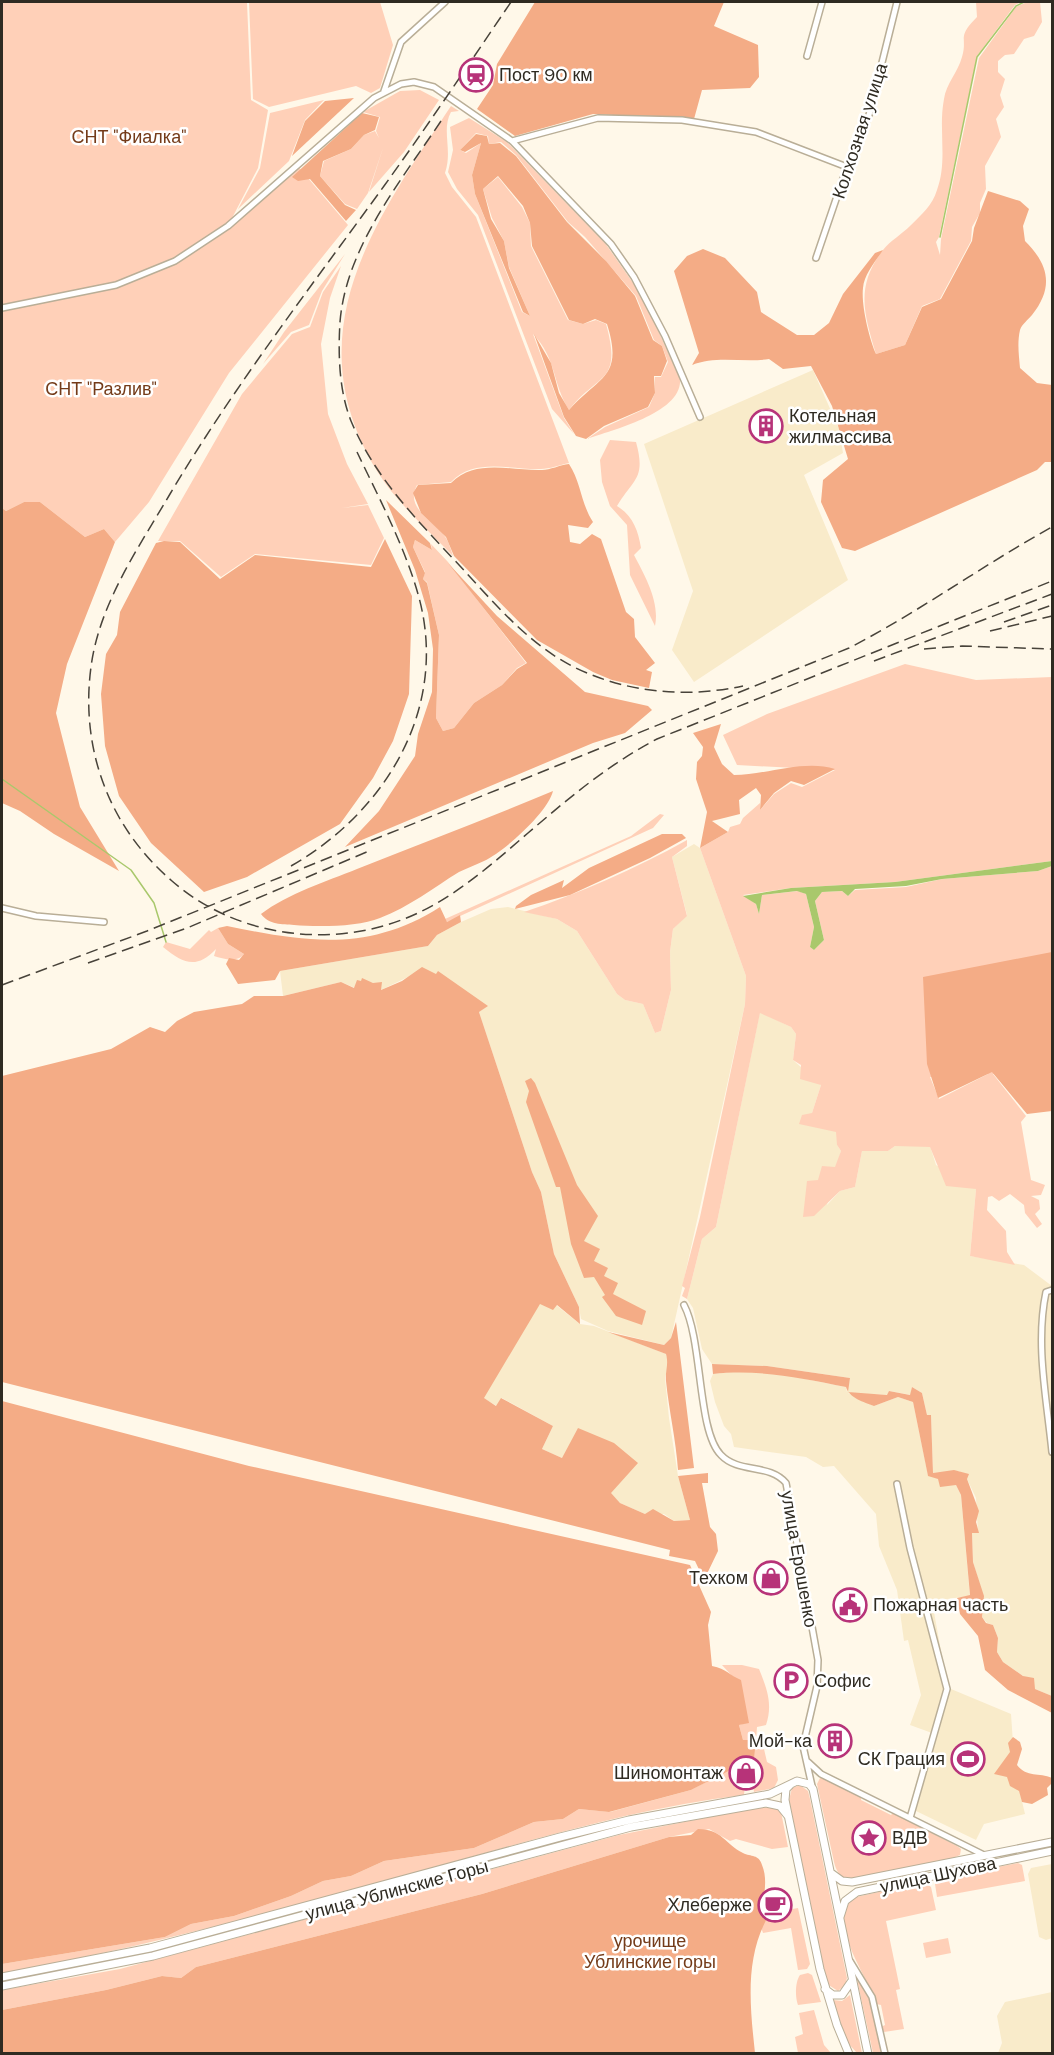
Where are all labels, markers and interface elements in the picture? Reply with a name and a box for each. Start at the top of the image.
station icon: Пост 90 км [458,57,494,93]
street label: Колхозная улица [827,59,894,202]
place label: Пост 90 км [499,63,593,87]
park label: СНТ "Фиалка" [72,125,186,149]
park label: СНТ "Разлив" [45,377,157,401]
place label: Котельная жилмассива [789,404,892,449]
building icon: Котельная жилмассива [748,408,784,444]
street label: улица Ерошенко [775,1489,823,1629]
shop icon: Техком [753,1560,789,1596]
place label: Техком [689,1566,748,1590]
public building icon: Пожарная часть [832,1587,868,1623]
place label: Пожарная часть [873,1593,1008,1617]
parking icon: Софис [773,1663,809,1699]
place label: Софис [814,1669,871,1693]
building icon: Мой-ка [817,1723,853,1759]
place label: Мой-ка [749,1729,813,1753]
sports icon: СК Грация [950,1741,986,1777]
place label: СК Грация [858,1747,945,1771]
shop icon: Шиномонтаж [728,1755,764,1791]
place label: Шиномонтаж [614,1761,723,1785]
place icon: ВДВ [851,1820,887,1856]
place label: ВДВ [892,1826,928,1850]
street label: улица Шухова [878,1851,999,1899]
street label: улица Ублинские Горы [303,1854,491,1926]
cafe icon: Хлеберже [757,1887,793,1923]
place label: Хлеберже [668,1893,752,1917]
park label: урочище Ублинские горы [584,1929,716,1974]

